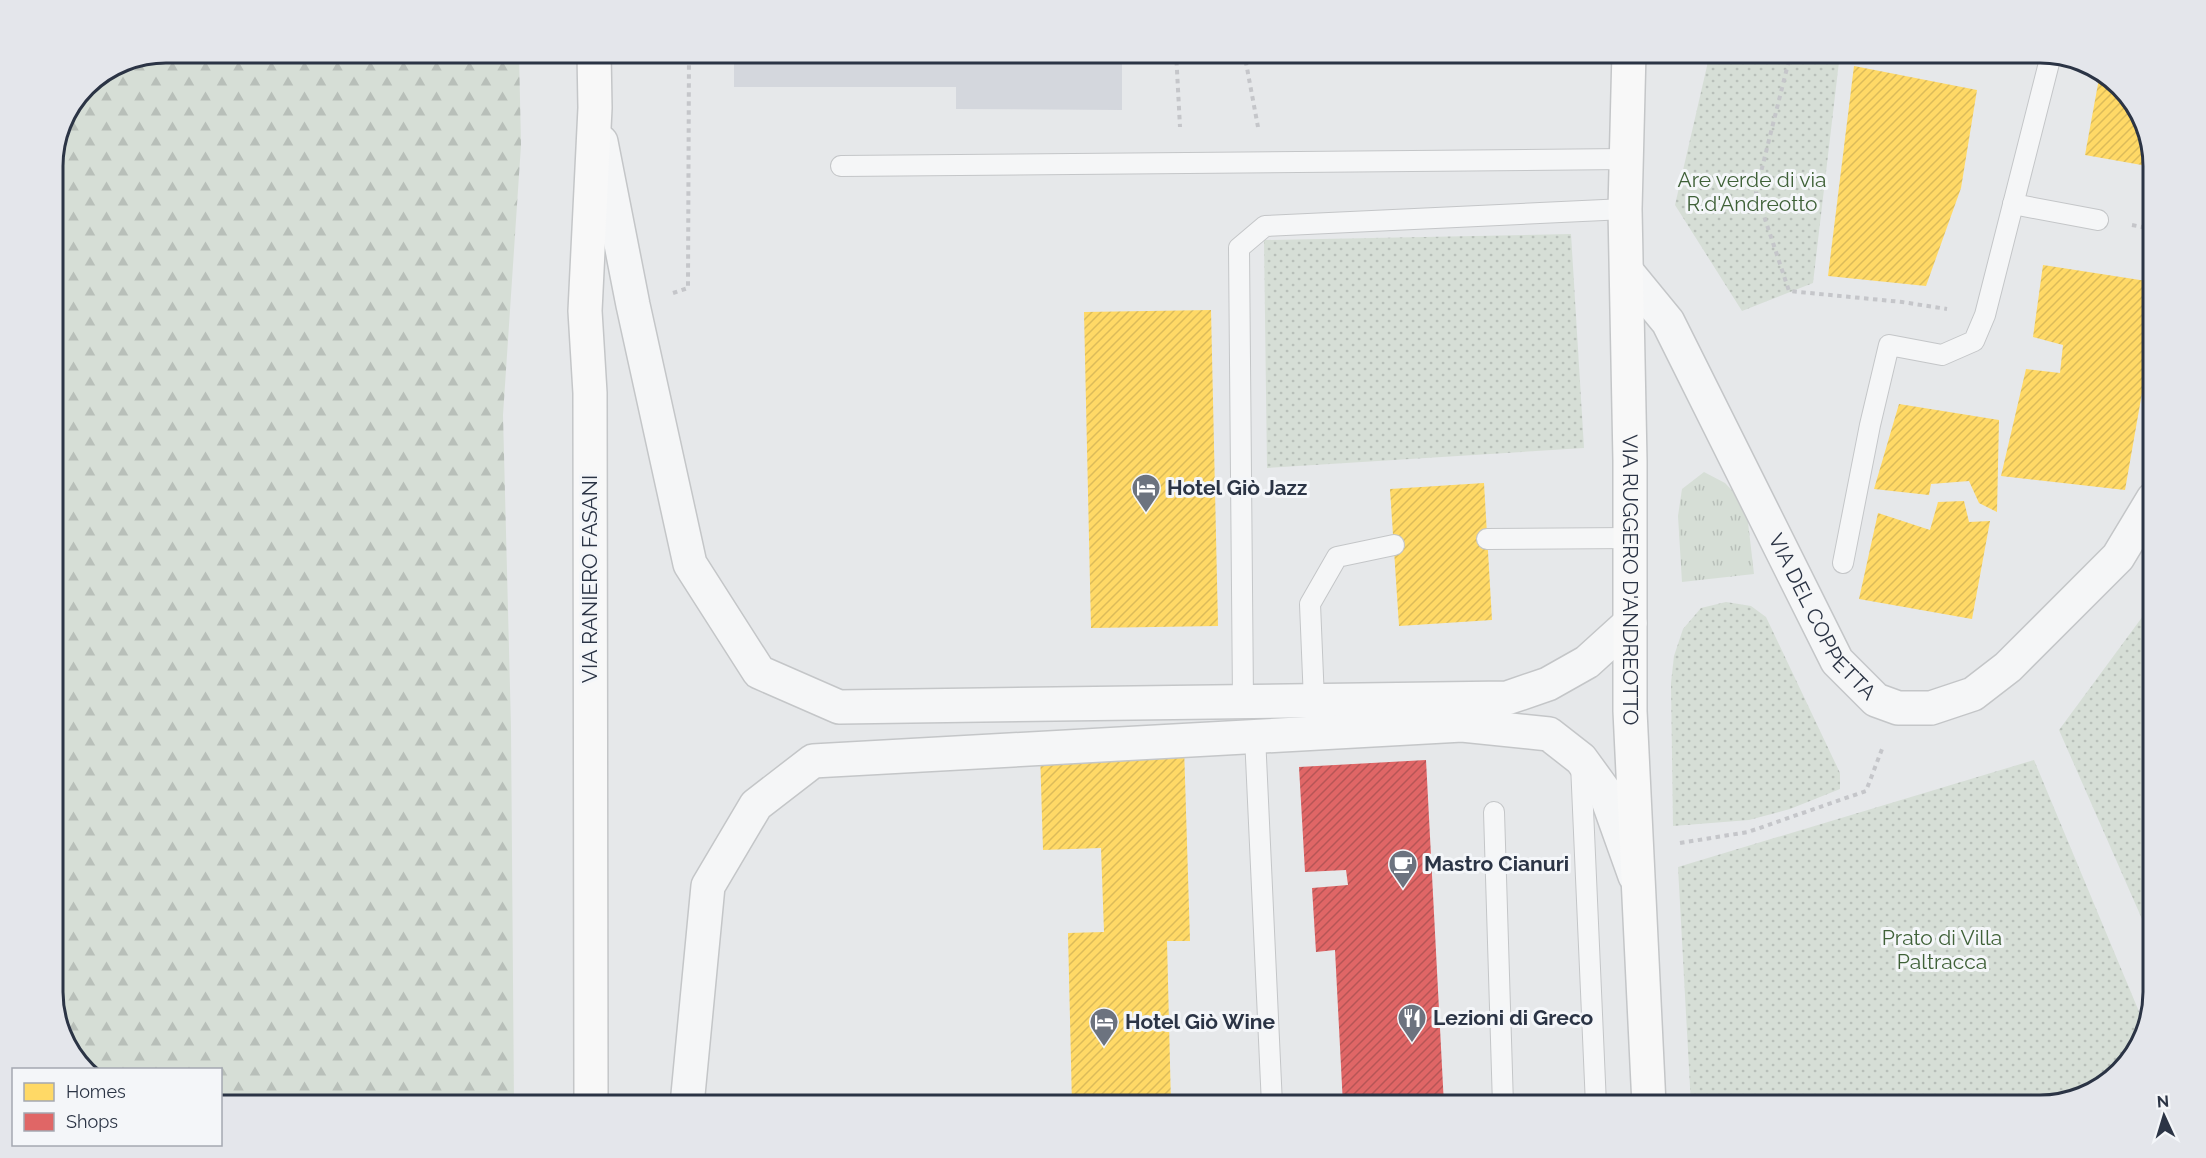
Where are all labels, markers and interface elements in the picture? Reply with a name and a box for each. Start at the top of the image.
park label: Are verde di via R.d'Andreotto [1678,167,1826,216]
street label: VIA RUGGERO D'ANDREOTTO [1617,434,1644,726]
hotel icon: Hotel Giò Jazz [1130,472,1162,514]
street label: VIA RANIERO FASANI [577,475,602,683]
place label: Hotel Giò Jazz [1167,475,1307,500]
street label: VIA DEL COPPETTA [1763,529,1881,705]
cafe icon: Mastro Cianuri [1387,848,1419,890]
place label: Mastro Cianuri [1424,851,1569,876]
park label: Prato di Villa Paltracca [1882,925,2002,974]
restaurant icon: Lezioni di Greco [1396,1002,1428,1044]
place label: Lezioni di Greco [1433,1005,1594,1030]
hotel icon: Hotel Giò Wine [1088,1006,1120,1048]
place label: Hotel Giò Wine [1125,1009,1275,1034]
legend [12,1068,222,1146]
text: Homes [66,1081,126,1102]
north arrow [2134,1086,2194,1146]
text: N [2156,1092,2170,1111]
text: Shops [66,1111,118,1132]

